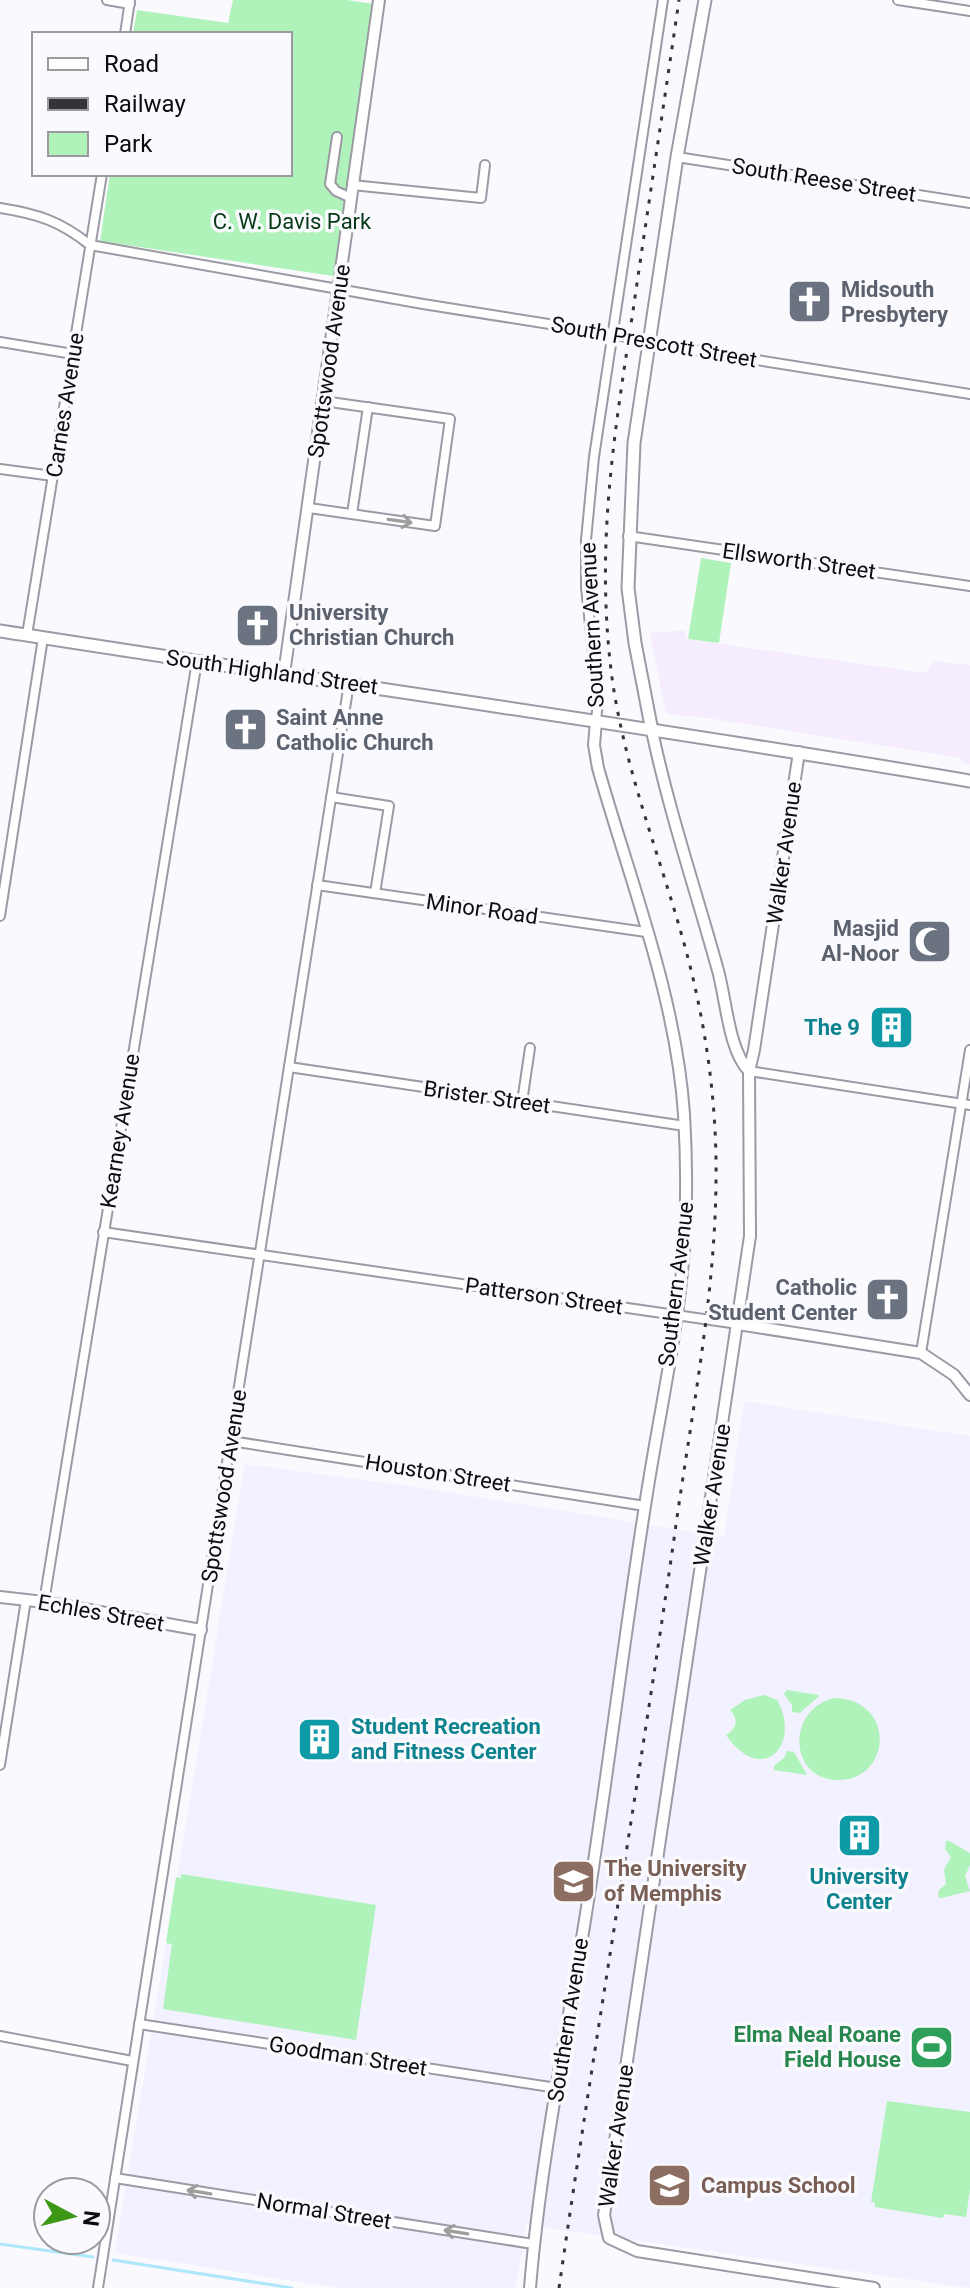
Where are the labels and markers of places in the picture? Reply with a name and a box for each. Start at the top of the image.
place label: Midsouth Presbytery [841,277,949,327]
church icon: Midsouth Presbytery [786,278,834,326]
place label: University Christian Church [289,600,454,650]
church icon: University Christian Church [234,601,282,649]
place label: Saint Anne Catholic Church [276,705,434,755]
church icon: Saint Anne Catholic Church [221,706,269,754]
place label: Masjid Al-Noor [821,916,899,966]
mosque icon: Masjid Al-Noor [906,917,954,965]
building icon: The 9 [867,1003,915,1051]
place label: The 9 [804,1015,860,1040]
place label: Catholic Student Center [708,1275,857,1325]
church icon: Catholic Student Center [864,1276,912,1324]
place label: Student Recreation and Fitness Center [351,1714,541,1764]
building icon: Student Recreation and Fitness Center [296,1715,344,1763]
building icon: University Center [835,1811,883,1859]
place label: The University of Memphis [604,1856,747,1906]
school or university icon: The University of Memphis [549,1857,597,1905]
place label: University Center [809,1864,910,1914]
place label: Elma Neal Roane Field House [734,2022,901,2072]
sports icon: Elma Neal Roane Field House [908,2023,956,2071]
school or university icon: Campus School [646,2161,694,2209]
place label: Campus School [701,2173,856,2198]

